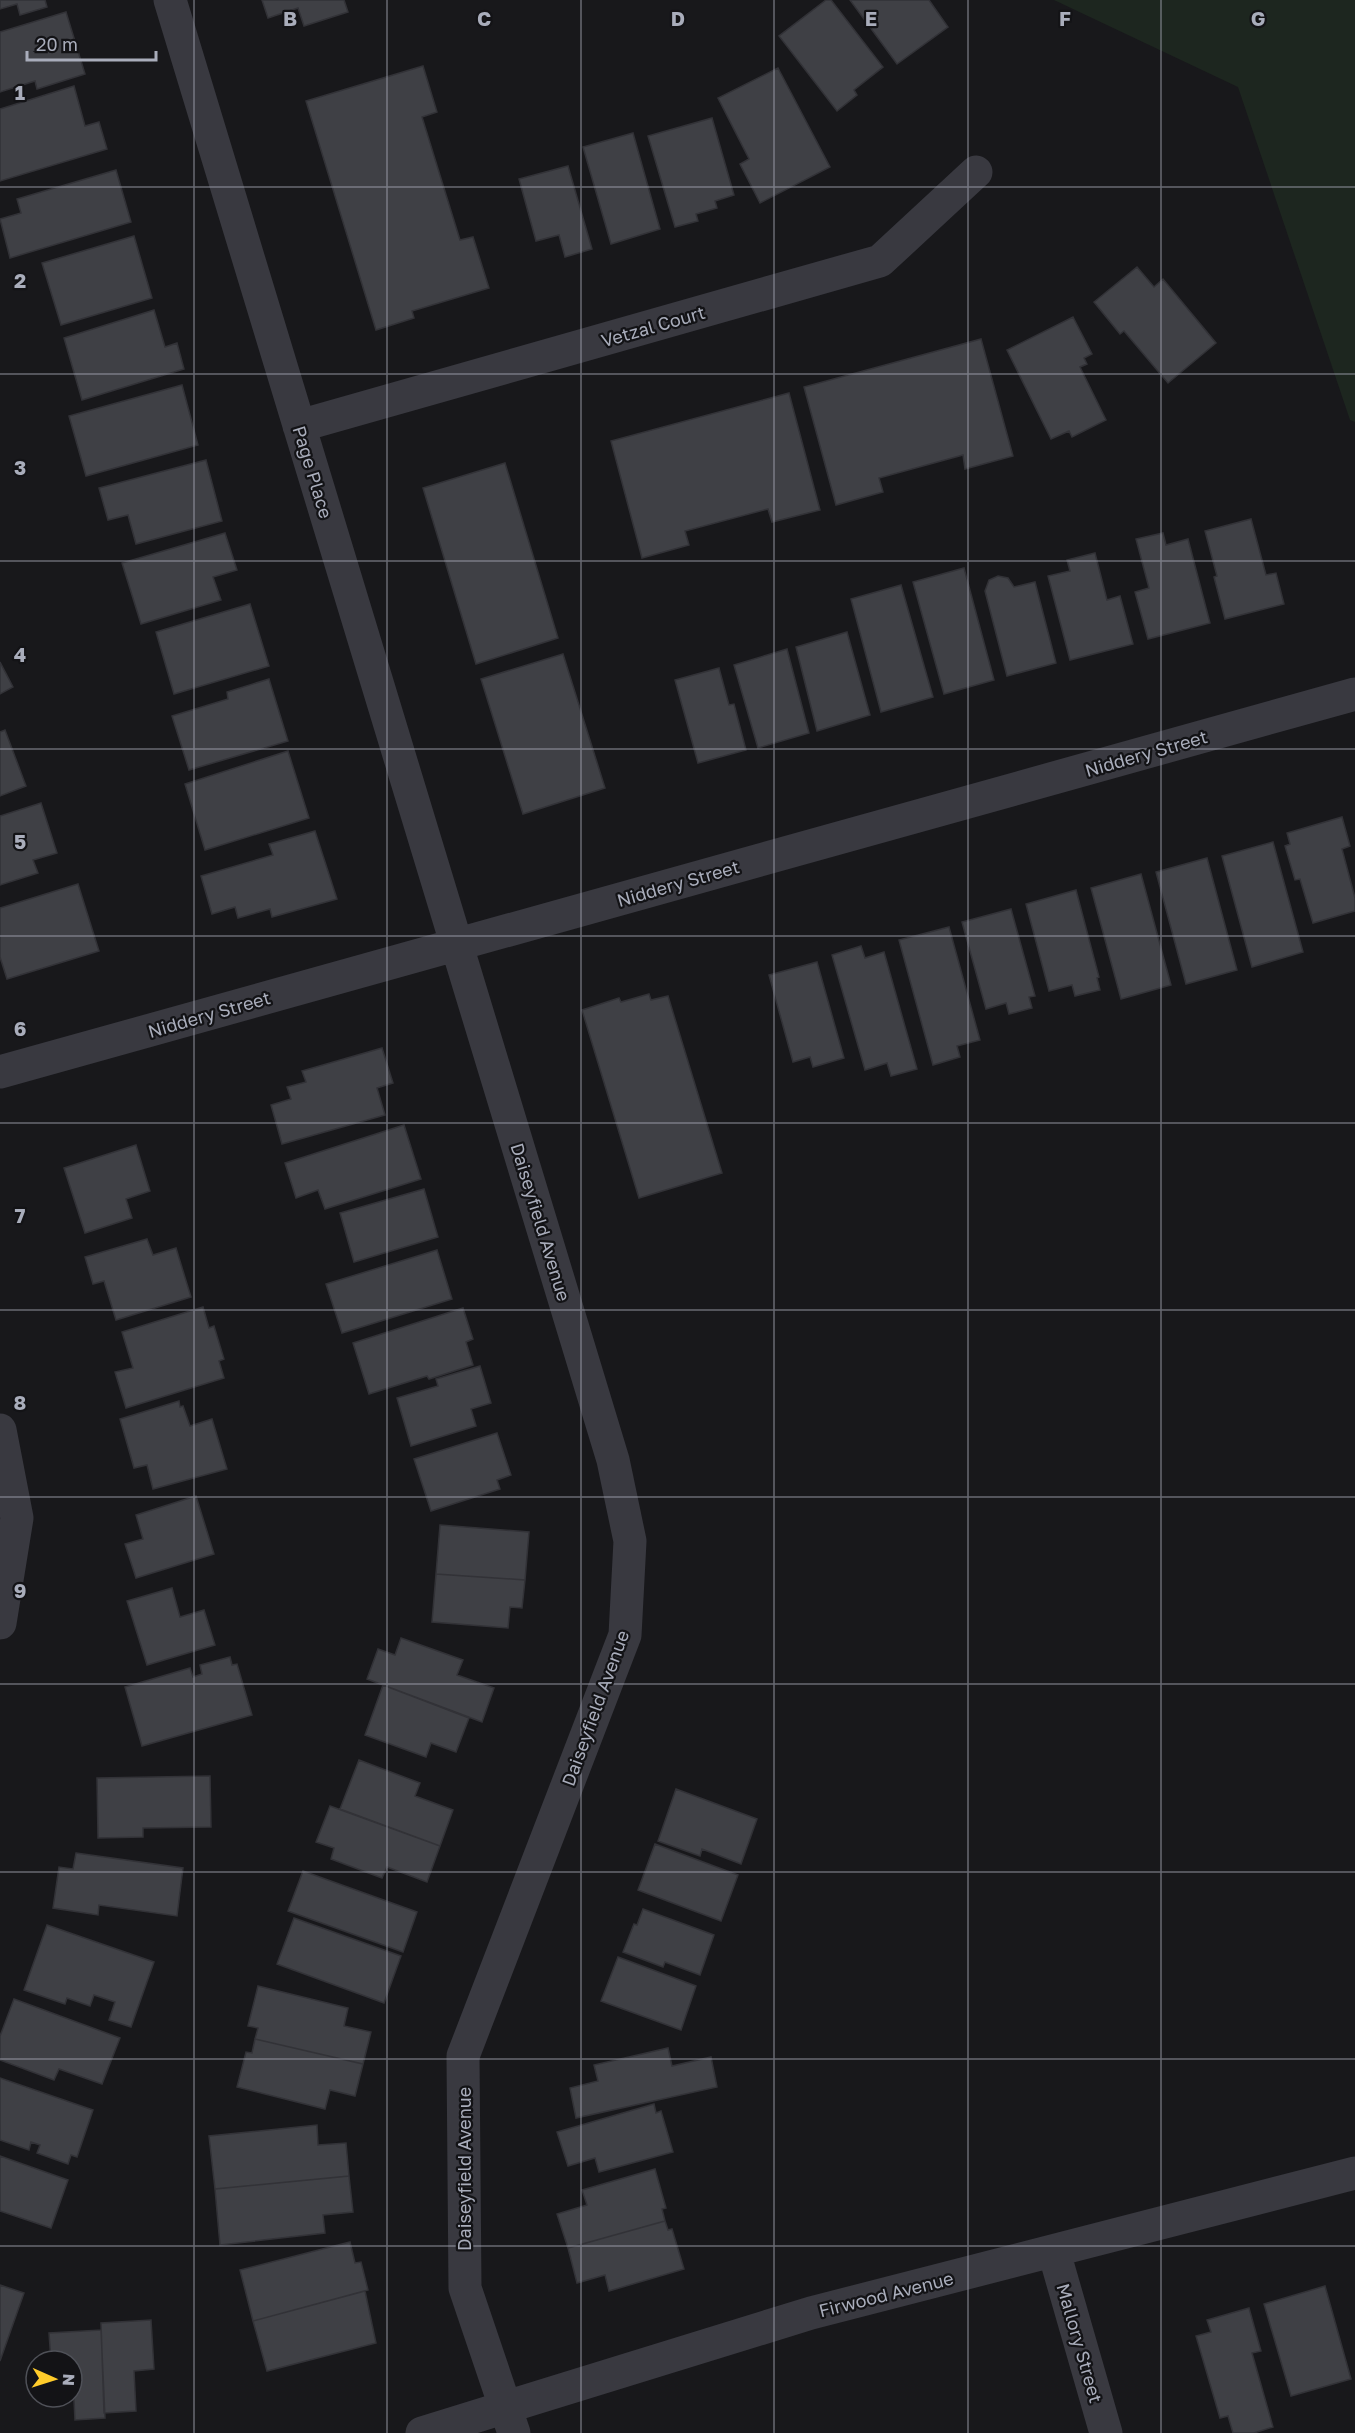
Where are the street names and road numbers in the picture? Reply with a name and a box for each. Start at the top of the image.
street label: Vetzal Court [598,301,708,351]
street label: Page Place [288,423,338,521]
street label: Niddery Street [1082,725,1210,781]
street label: Niddery Street [614,855,742,911]
street label: Niddery Street [145,986,273,1042]
street label: Daiseyfield Avenue [506,1140,576,1304]
street label: Daiseyfield Avenue [557,1627,633,1789]
street label: Daiseyfield Avenue [453,2087,475,2251]
street label: Firwood Avenue [816,2267,956,2321]
street label: Mallory Street [1052,2281,1108,2405]

